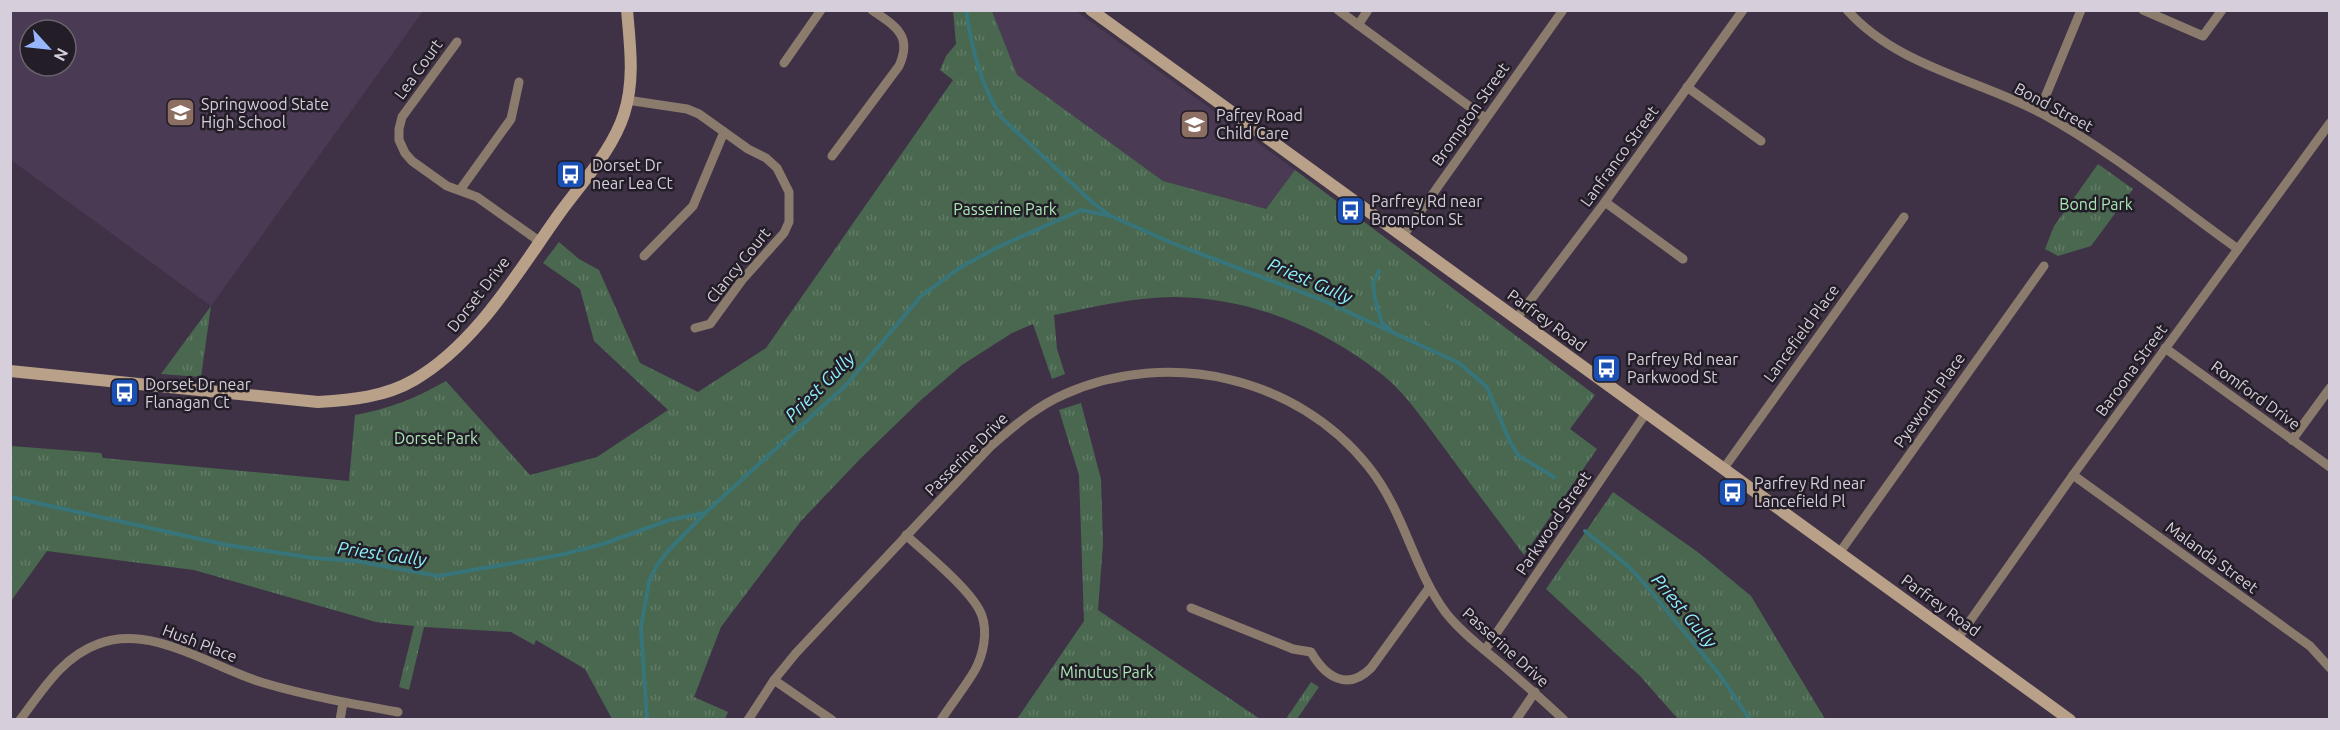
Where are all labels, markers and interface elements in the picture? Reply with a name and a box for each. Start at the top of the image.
north arrow [18,18,78,78]
street label: Lea Court [390,35,446,102]
text: N [51,45,72,64]
street label: Brompton Street [1428,58,1513,169]
street label: Bond Street [2012,79,2097,136]
place label: Springwood State High School [201,95,329,131]
school or university icon: Springwood State High School [164,97,196,129]
street label: Lanfranco Street [1576,102,1662,210]
place label: Pafrey Road Child Care [1216,106,1303,142]
school or university icon: Pafrey Road Child Care [1179,108,1211,140]
place label: Dorset Dr near Lea Ct [592,156,674,192]
bus stop icon: Dorset Dr near Lea Ct [555,158,587,190]
place label: Parfrey Rd near Brompton St [1371,192,1482,228]
bus stop icon: Parfrey Rd near Brompton St [1334,194,1366,226]
park label: Bond Park [2059,195,2133,213]
park label: Passerine Park [953,200,1057,218]
street label: Clancy Court [702,223,774,306]
street label: Dorset Drive [443,253,513,335]
water label: Priest Gully [1265,253,1356,307]
street label: Lancefield Place [1760,281,1842,385]
street label: Parfrey Road [1504,285,1590,355]
street label: Baroona Street [2092,320,2171,419]
water label: Priest Gully [781,347,858,425]
street label: Pyeworth Place [1890,349,1968,451]
place label: Parfrey Rd near Parkwood St [1627,350,1738,386]
bus stop icon: Parfrey Rd near Parkwood St [1590,352,1622,384]
street label: Romford Drive [2208,357,2304,433]
place label: Dorset Dr near Flanagan Ct [145,375,251,411]
bus stop icon: Dorset Dr near Flanagan Ct [108,377,140,409]
street label: Passerine Drive [921,409,1011,499]
park label: Dorset Park [394,429,478,447]
street label: Parkwood Street [1512,467,1595,578]
place label: Parfrey Rd near Lancefield Pl [1754,474,1865,510]
bus stop icon: Parfrey Rd near Lancefield Pl [1717,476,1749,508]
street label: Malanda Street [2162,517,2262,597]
water label: Priest Gully [336,537,428,569]
water label: Priest Gully [1648,570,1722,651]
street label: Parfrey Road [1898,570,1984,640]
street label: Passerine Drive [1459,604,1553,690]
street label: Hush Place [160,621,240,665]
park label: Minutus Park [1060,663,1154,681]

